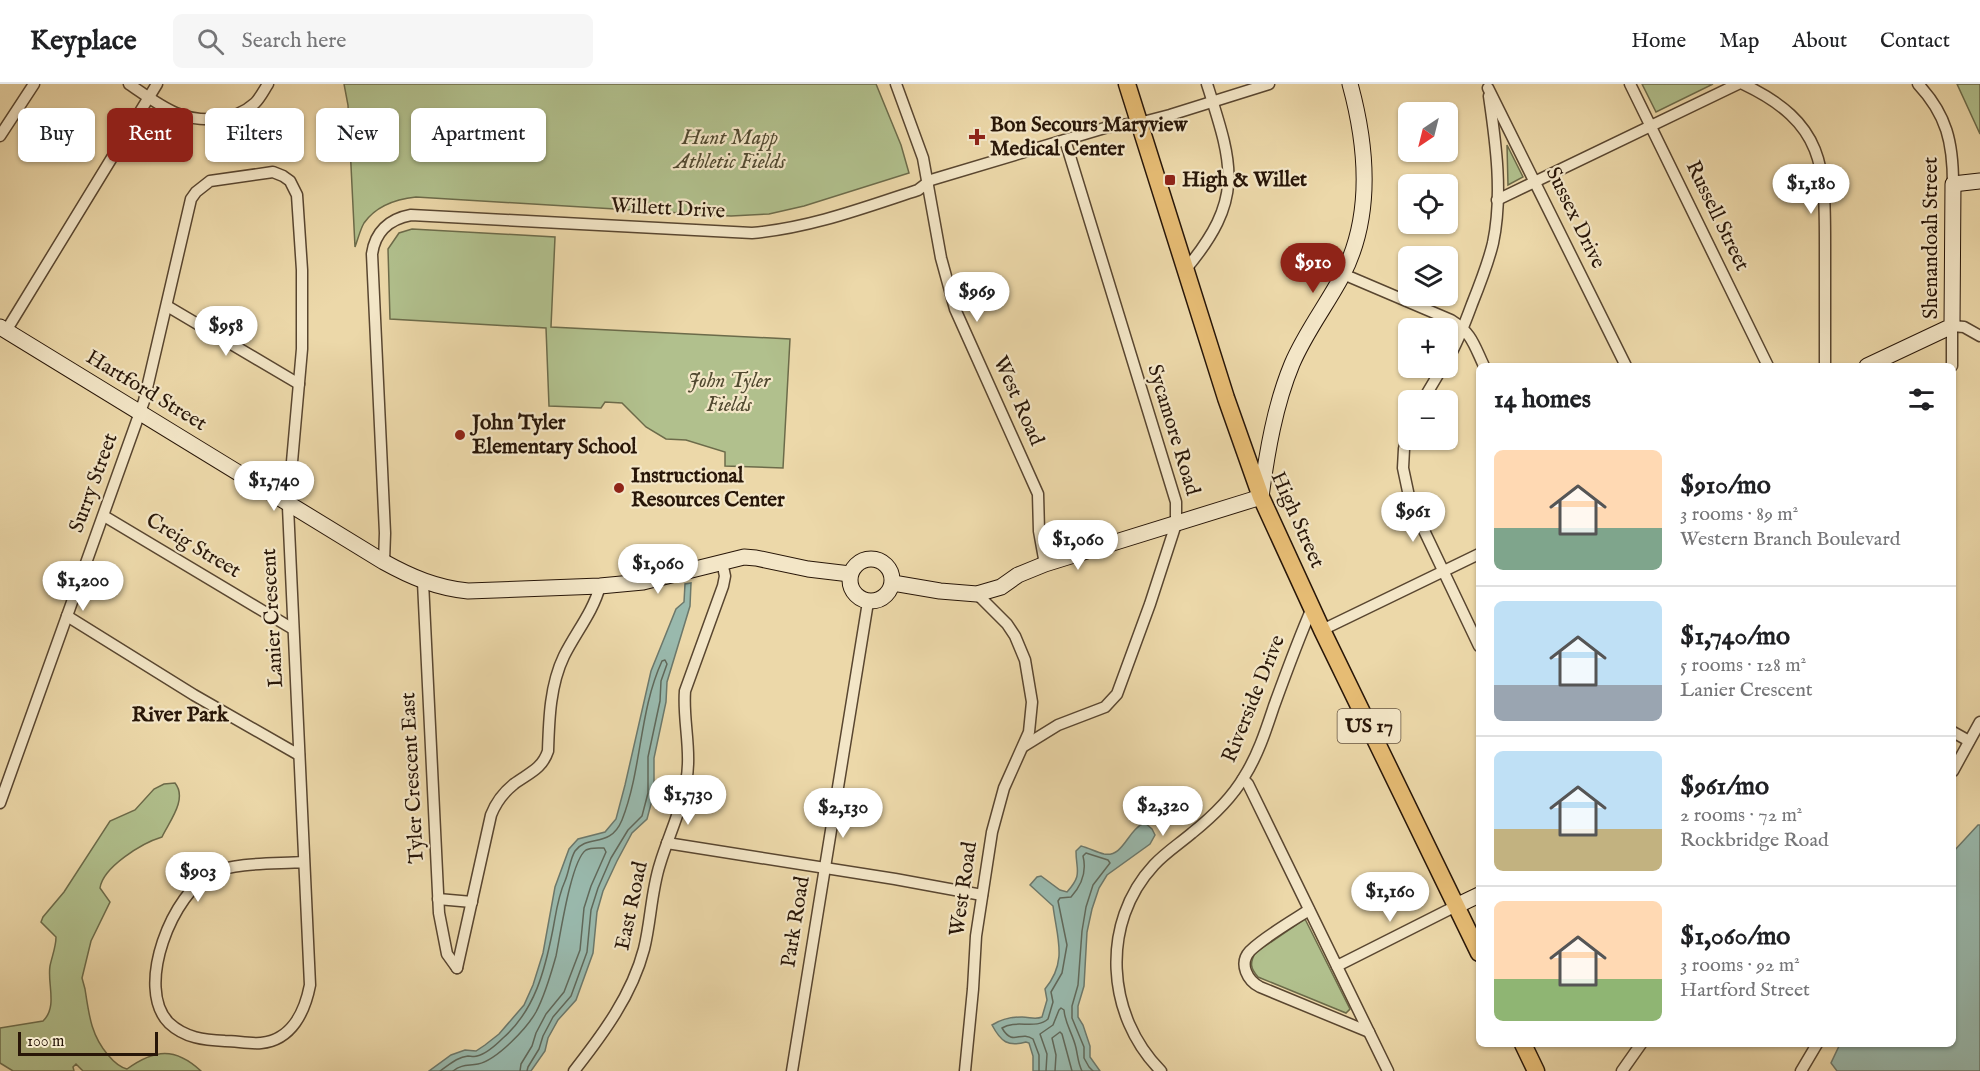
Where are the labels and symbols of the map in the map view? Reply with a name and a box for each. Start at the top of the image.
north arrow [1398,102,1458,162]
place label: Bon Secours Maryview Medical Center [990,112,1189,163]
park label: Hunt Mapp Athletic Fields [672,125,787,176]
marker: Bon Secours Maryview Medical Center [968,128,986,146]
street label: Russell Street [1679,156,1755,276]
street label: Shenandoah Street [1918,157,1945,319]
street label: Sussex Drive [1539,163,1611,274]
pin: $1,180 [1762,164,1860,215]
place label: High & Willet [1182,167,1308,194]
marker: High & Willet [1163,173,1177,187]
street label: Willett Drive [610,193,726,225]
pin: $910 [1277,243,1349,294]
pin: $969 [941,272,1013,323]
pin: $958 [190,306,262,357]
street label: Hartford Street [81,344,211,438]
street label: West Road [986,352,1050,451]
street label: Sycamore Road [1140,361,1206,499]
park label: John Tyler Fields [688,368,771,419]
place label: John Tyler Elementary School [469,410,638,461]
marker: John Tyler Elementary School [453,428,467,442]
street label: Surry Street [63,429,125,537]
pin: $1,740 [225,461,323,512]
place label: Instructional Resources Center [631,463,785,514]
street label: High Street [1264,467,1330,573]
marker: Instructional Resources Center [612,481,626,495]
pin: $961 [1377,492,1449,543]
street label: Creig Street [141,507,245,585]
pin: $1,060 [1029,520,1127,571]
pin: $1,060 [609,544,707,595]
street label: Lanier Crescent [256,548,290,688]
pin: $1,200 [34,561,132,612]
street label: Riverside Drive [1216,631,1292,767]
street label: Tyler Crescent East [395,692,431,864]
district label: River Park [132,701,230,729]
road number: US 17 [1338,709,1400,743]
pin: $1,730 [639,775,737,826]
pin: $2,320 [1114,786,1212,837]
pin: $2,130 [794,788,892,839]
street label: West Road [944,839,984,938]
pin: $903 [162,852,234,903]
street label: East Road [609,858,655,953]
pin: $1,160 [1341,872,1439,923]
street label: Park Road [775,874,817,970]
scale bar [18,1029,158,1056]

